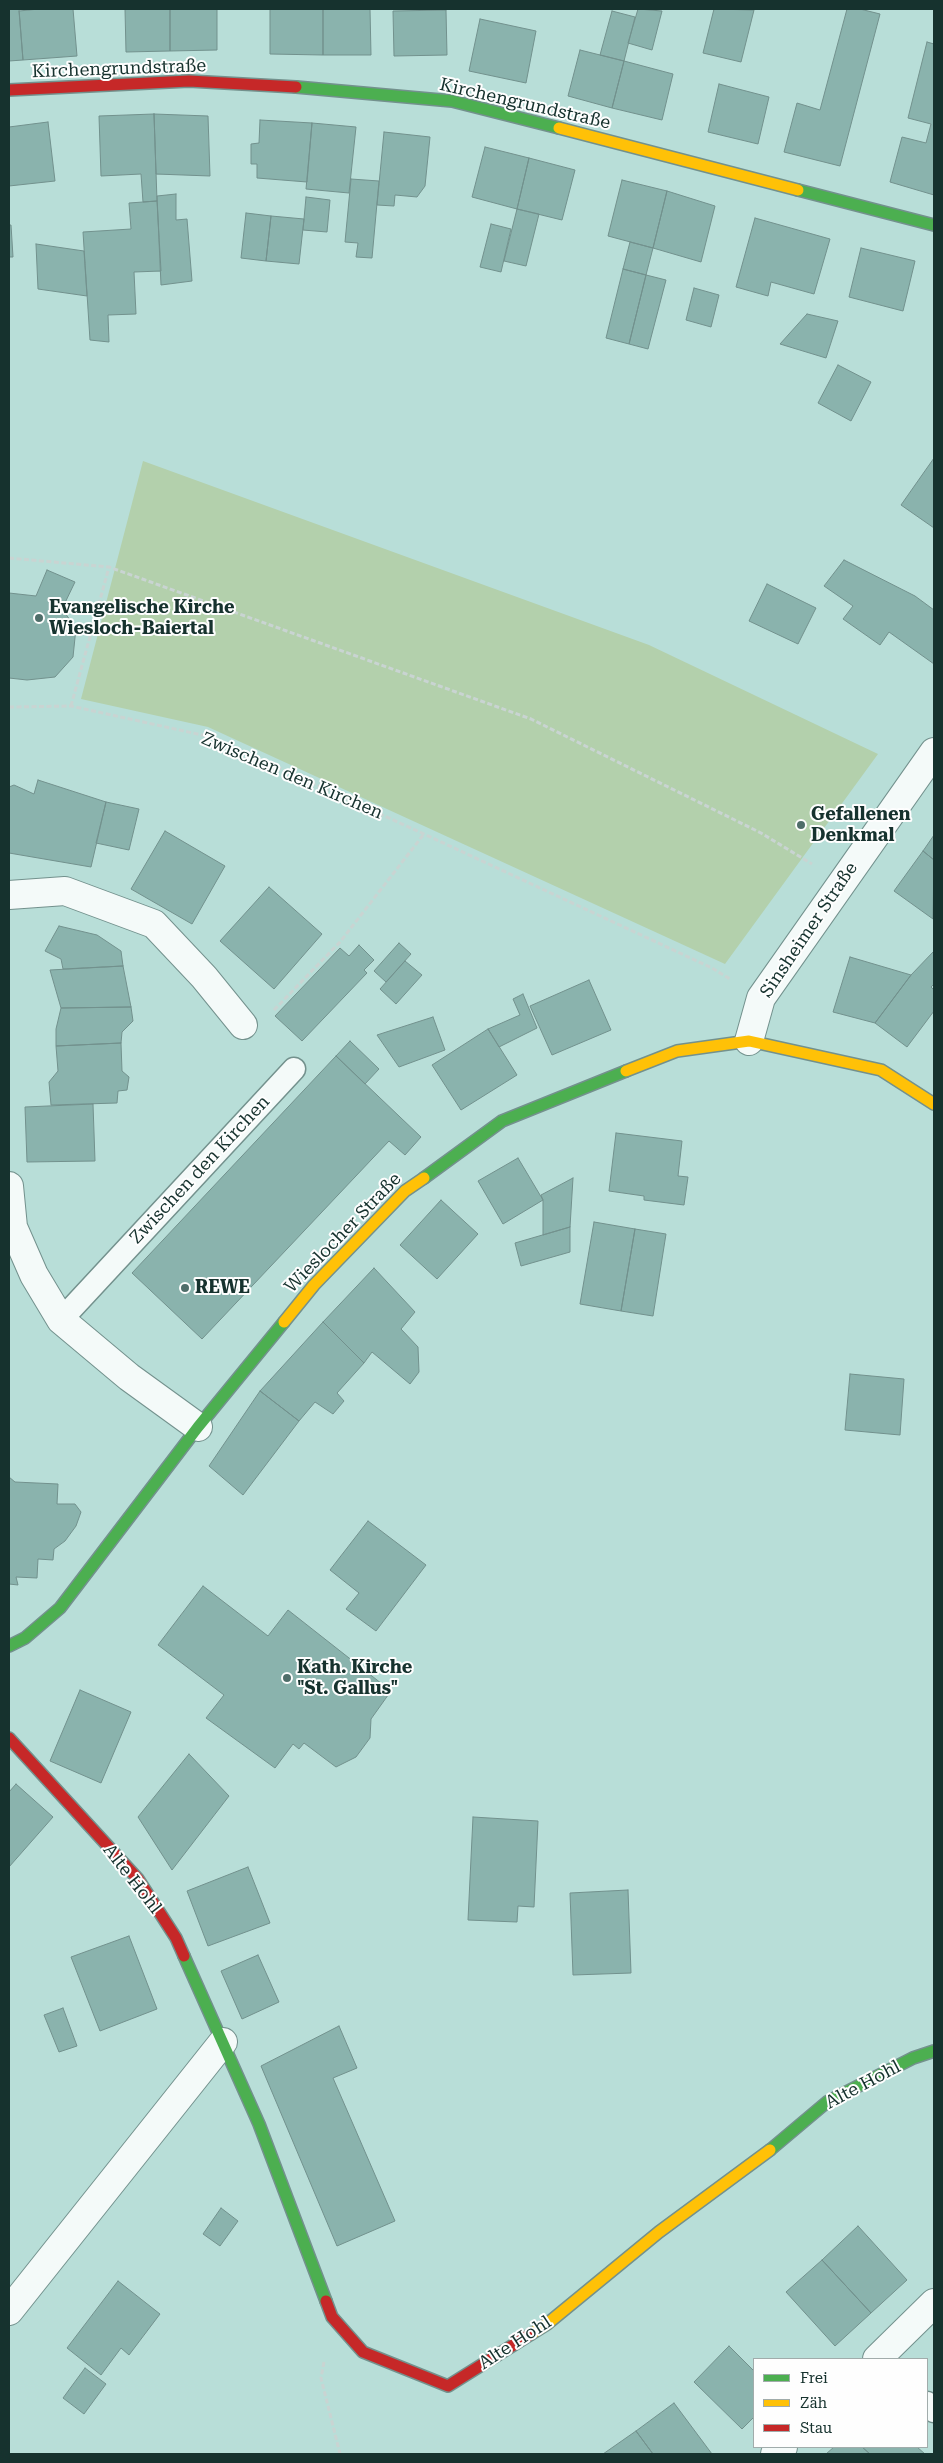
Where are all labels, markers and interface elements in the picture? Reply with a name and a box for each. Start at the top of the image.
street label: Kirchengrundstraße [31,55,207,83]
street label: Kirchengrundstraße [438,74,612,134]
place label: Evangelische Kirche Wiesloch-Baiertal [49,597,235,640]
marker: Evangelische Kirche Wiesloch-Baiertal [33,612,45,624]
street label: Zwischen den Kirchen [198,728,386,824]
place label: Gefallenen Denkmal [811,804,911,846]
marker: Gefallenen Denkmal [795,819,807,831]
street label: Sinsheimer Straße [756,858,862,1002]
street label: Zwischen den Kirchen [126,1091,274,1249]
street label: Wieslocher Straße [280,1169,406,1297]
place label: REWE [195,1277,250,1299]
marker: REWE [179,1282,191,1294]
place label: Kath. Kirche "St. Gallus" [297,1657,412,1700]
marker: Kath. Kirche "St. Gallus" [281,1672,293,1684]
street label: Alte Hohl [98,1840,166,1918]
street label: Alte Hohl [822,2056,904,2114]
street label: Alte Hohl [475,2312,555,2374]
legend [753,2358,928,2448]
text: Frei [800,2369,828,2387]
text: Zäh [800,2394,827,2412]
text: Stau [800,2419,832,2437]

